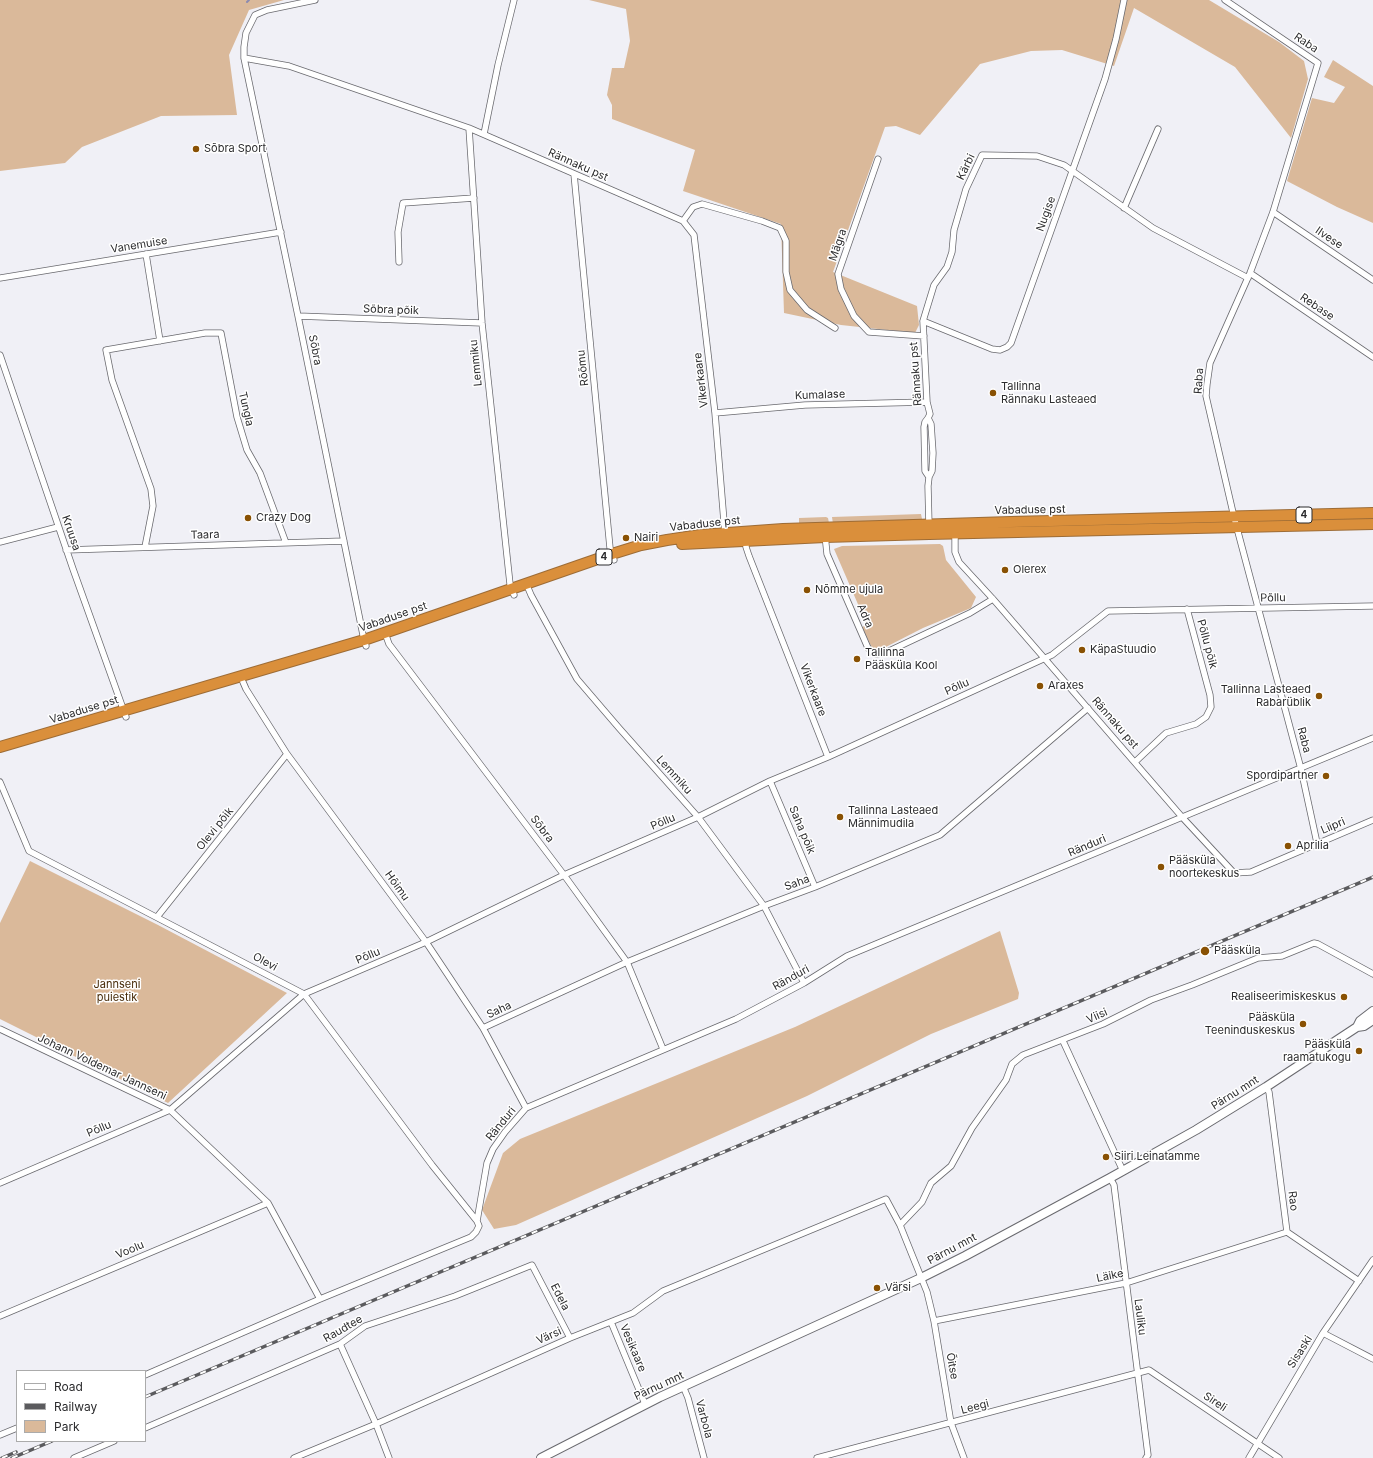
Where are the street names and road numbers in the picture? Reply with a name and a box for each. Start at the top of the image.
street label: Raba [1291,30,1321,56]
street label: Rännaku pst [546,146,610,184]
street label: Kärbi [954,152,978,182]
street label: Nugise [1034,195,1058,233]
street label: Ilvese [1313,224,1345,252]
street label: Mägra [826,227,850,263]
street label: Vanemuise [110,234,168,256]
street label: Rebase [1297,291,1337,323]
street label: Sõbra põik [363,302,419,318]
street label: Sõbra [306,334,324,366]
street label: Lemmiku [467,339,485,387]
street label: Rännaku pst [907,342,925,406]
street label: Rõõmu [575,349,591,387]
street label: Vikerkaare [691,352,711,408]
street label: Raba [1192,367,1206,395]
street label: Kumalase [795,388,845,402]
street label: Tungla [236,391,256,427]
street label: Vabaduse pst [994,503,1066,517]
road number: 4 [1296,507,1312,523]
street label: Kruusa [59,514,83,552]
street label: Vabaduse pst [669,514,741,534]
street label: Taara [190,528,220,542]
road number: 4 [596,549,612,565]
street label: Põllu [1260,591,1286,605]
street label: Vabaduse pst [357,599,429,635]
street label: Adra [854,602,876,630]
street label: Põllu põik [1194,618,1220,670]
street label: Vikerkaare [797,662,829,718]
street label: Põllu [943,676,971,698]
street label: Vabaduse pst [48,693,120,727]
street label: Rännaku pst [1089,694,1141,752]
street label: Raba [1294,726,1314,754]
street label: Lemmiku [653,753,695,797]
street label: Saha põik [786,804,818,856]
street label: Olevi põik [194,805,236,853]
street label: Põllu [649,811,677,833]
street label: Sõbra [527,813,557,845]
street label: Liipri [1319,815,1347,837]
street label: Ränduri [1066,832,1108,860]
street label: Hõimu [382,869,412,903]
street label: Saha [783,872,811,894]
street label: Põllu [354,945,382,967]
street label: Olevi [250,950,280,974]
street label: Ränduri [770,963,812,993]
street label: Saha [484,999,514,1021]
street label: Viisi [1085,1006,1109,1026]
street label: Johann Voldemar Jannseni [35,1031,169,1103]
street label: Pärnu mnt [1209,1073,1261,1113]
street label: Ränduri [483,1104,519,1144]
street label: Põllu [85,1118,113,1140]
street label: Rao [1285,1190,1301,1212]
street label: Pärnu mnt [925,1231,979,1267]
street label: Voolu [114,1238,146,1262]
street label: Läike [1095,1267,1125,1285]
street label: Edela [548,1281,572,1313]
street label: Lauliku [1131,1298,1149,1336]
street label: Raudtee [321,1313,365,1345]
street label: Vesikaare [617,1322,649,1374]
street label: Värsi [534,1325,564,1347]
street label: Sisaski [1285,1333,1315,1371]
street label: Õitse [943,1352,961,1380]
street label: Pärnu mnt [632,1369,686,1403]
street label: Sireli [1201,1389,1229,1415]
street label: Leegi [960,1397,990,1417]
street label: Varbola [692,1398,716,1440]

